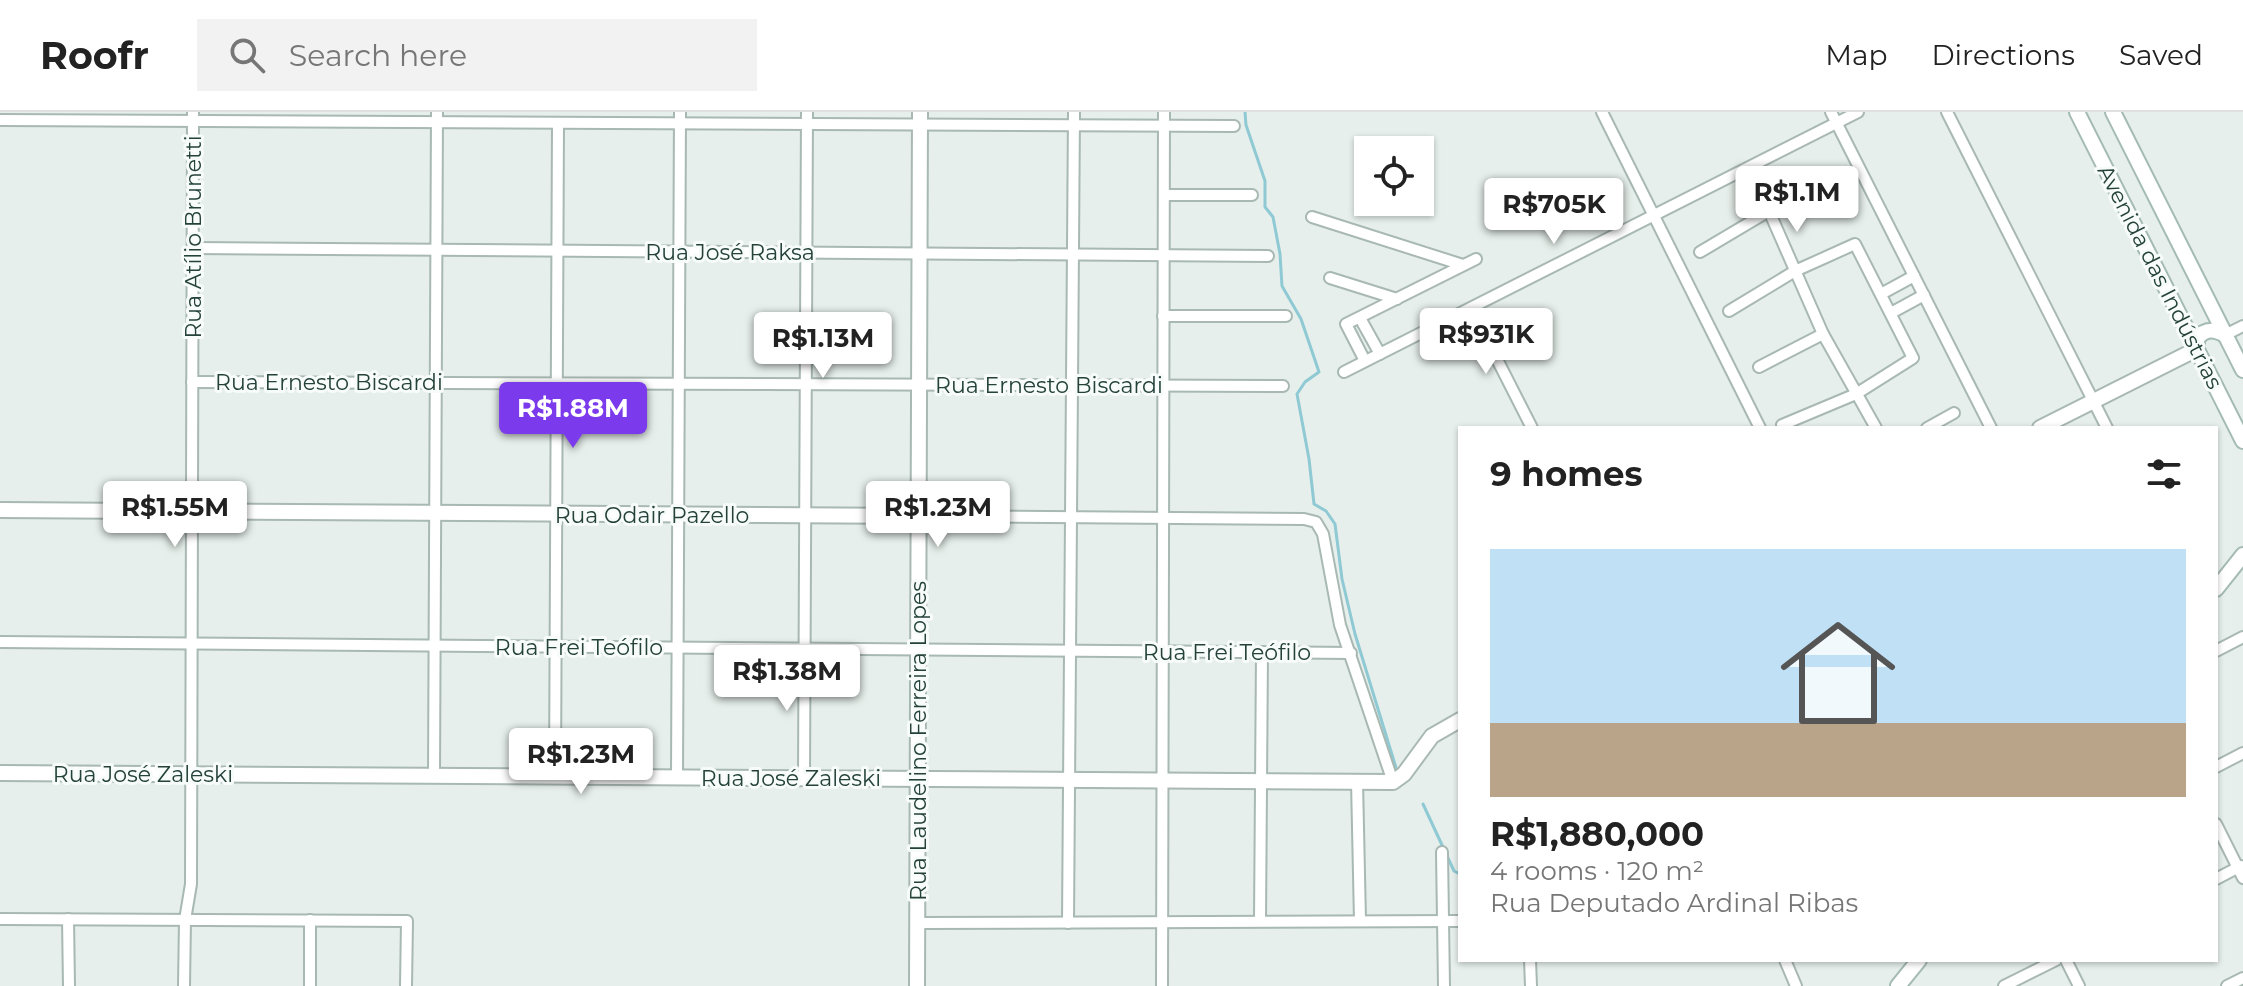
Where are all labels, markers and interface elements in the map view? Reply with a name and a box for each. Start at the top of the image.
search box [197,19,757,91]
text: Roofr [40,32,149,79]
icon: search [225,33,269,77]
text: Search here [289,37,467,74]
text: Map [1825,38,1887,72]
text: Directions [1931,38,2075,72]
text: Saved [2119,38,2203,72]
street label: Rua Atílio Brunetti [180,135,207,339]
map controls [1354,136,1434,216]
button: locate [1354,136,1434,216]
street label: Avenida das Indústrias [2092,160,2228,394]
pin: R$1.1M [1732,166,1862,234]
text: R$1.1M [1753,176,1841,208]
pin: R$705K [1489,178,1619,246]
text: R$705K [1502,188,1606,220]
street label: Rua José Raksa [645,239,815,266]
pin: R$931K [1421,308,1551,376]
pin: R$1.13M [749,312,897,380]
text: R$931K [1438,318,1534,350]
text: R$1.13M [772,322,874,354]
street label: Rua Ernesto Biscardi [215,369,443,396]
street label: Rua Ernesto Biscardi [935,372,1163,399]
pin: R$1.88M [499,382,647,450]
text: R$1.88M [517,392,629,424]
icon: filters [2142,452,2186,496]
text: 9 homes [1490,453,1643,495]
pin: R$1.55M [101,481,249,549]
pin: R$1.23M [864,481,1012,549]
text: R$1.55M [121,491,229,523]
text: R$1.23M [884,491,992,523]
street label: Rua Odair Pazello [555,502,749,529]
street label: Rua Laudelino Ferreira Lopes [905,581,932,901]
icon: home [1766,601,1910,745]
street label: Rua Frei Teófilo [495,634,663,661]
street label: Rua Frei Teófilo [1143,639,1311,666]
pin: R$1.38M [713,645,861,713]
text: R$1.38M [732,655,842,687]
pin: R$1.23M [507,728,655,796]
text: R$1.23M [527,738,635,770]
street label: Rua José Zaleski [53,761,233,788]
street label: Rua José Zaleski [701,765,881,792]
text: R$1,880,000 [1490,813,1704,855]
text: 4 rooms · 120 m² [1490,855,1704,887]
text: Rua Deputado Ardinal Ribas [1490,887,1858,919]

